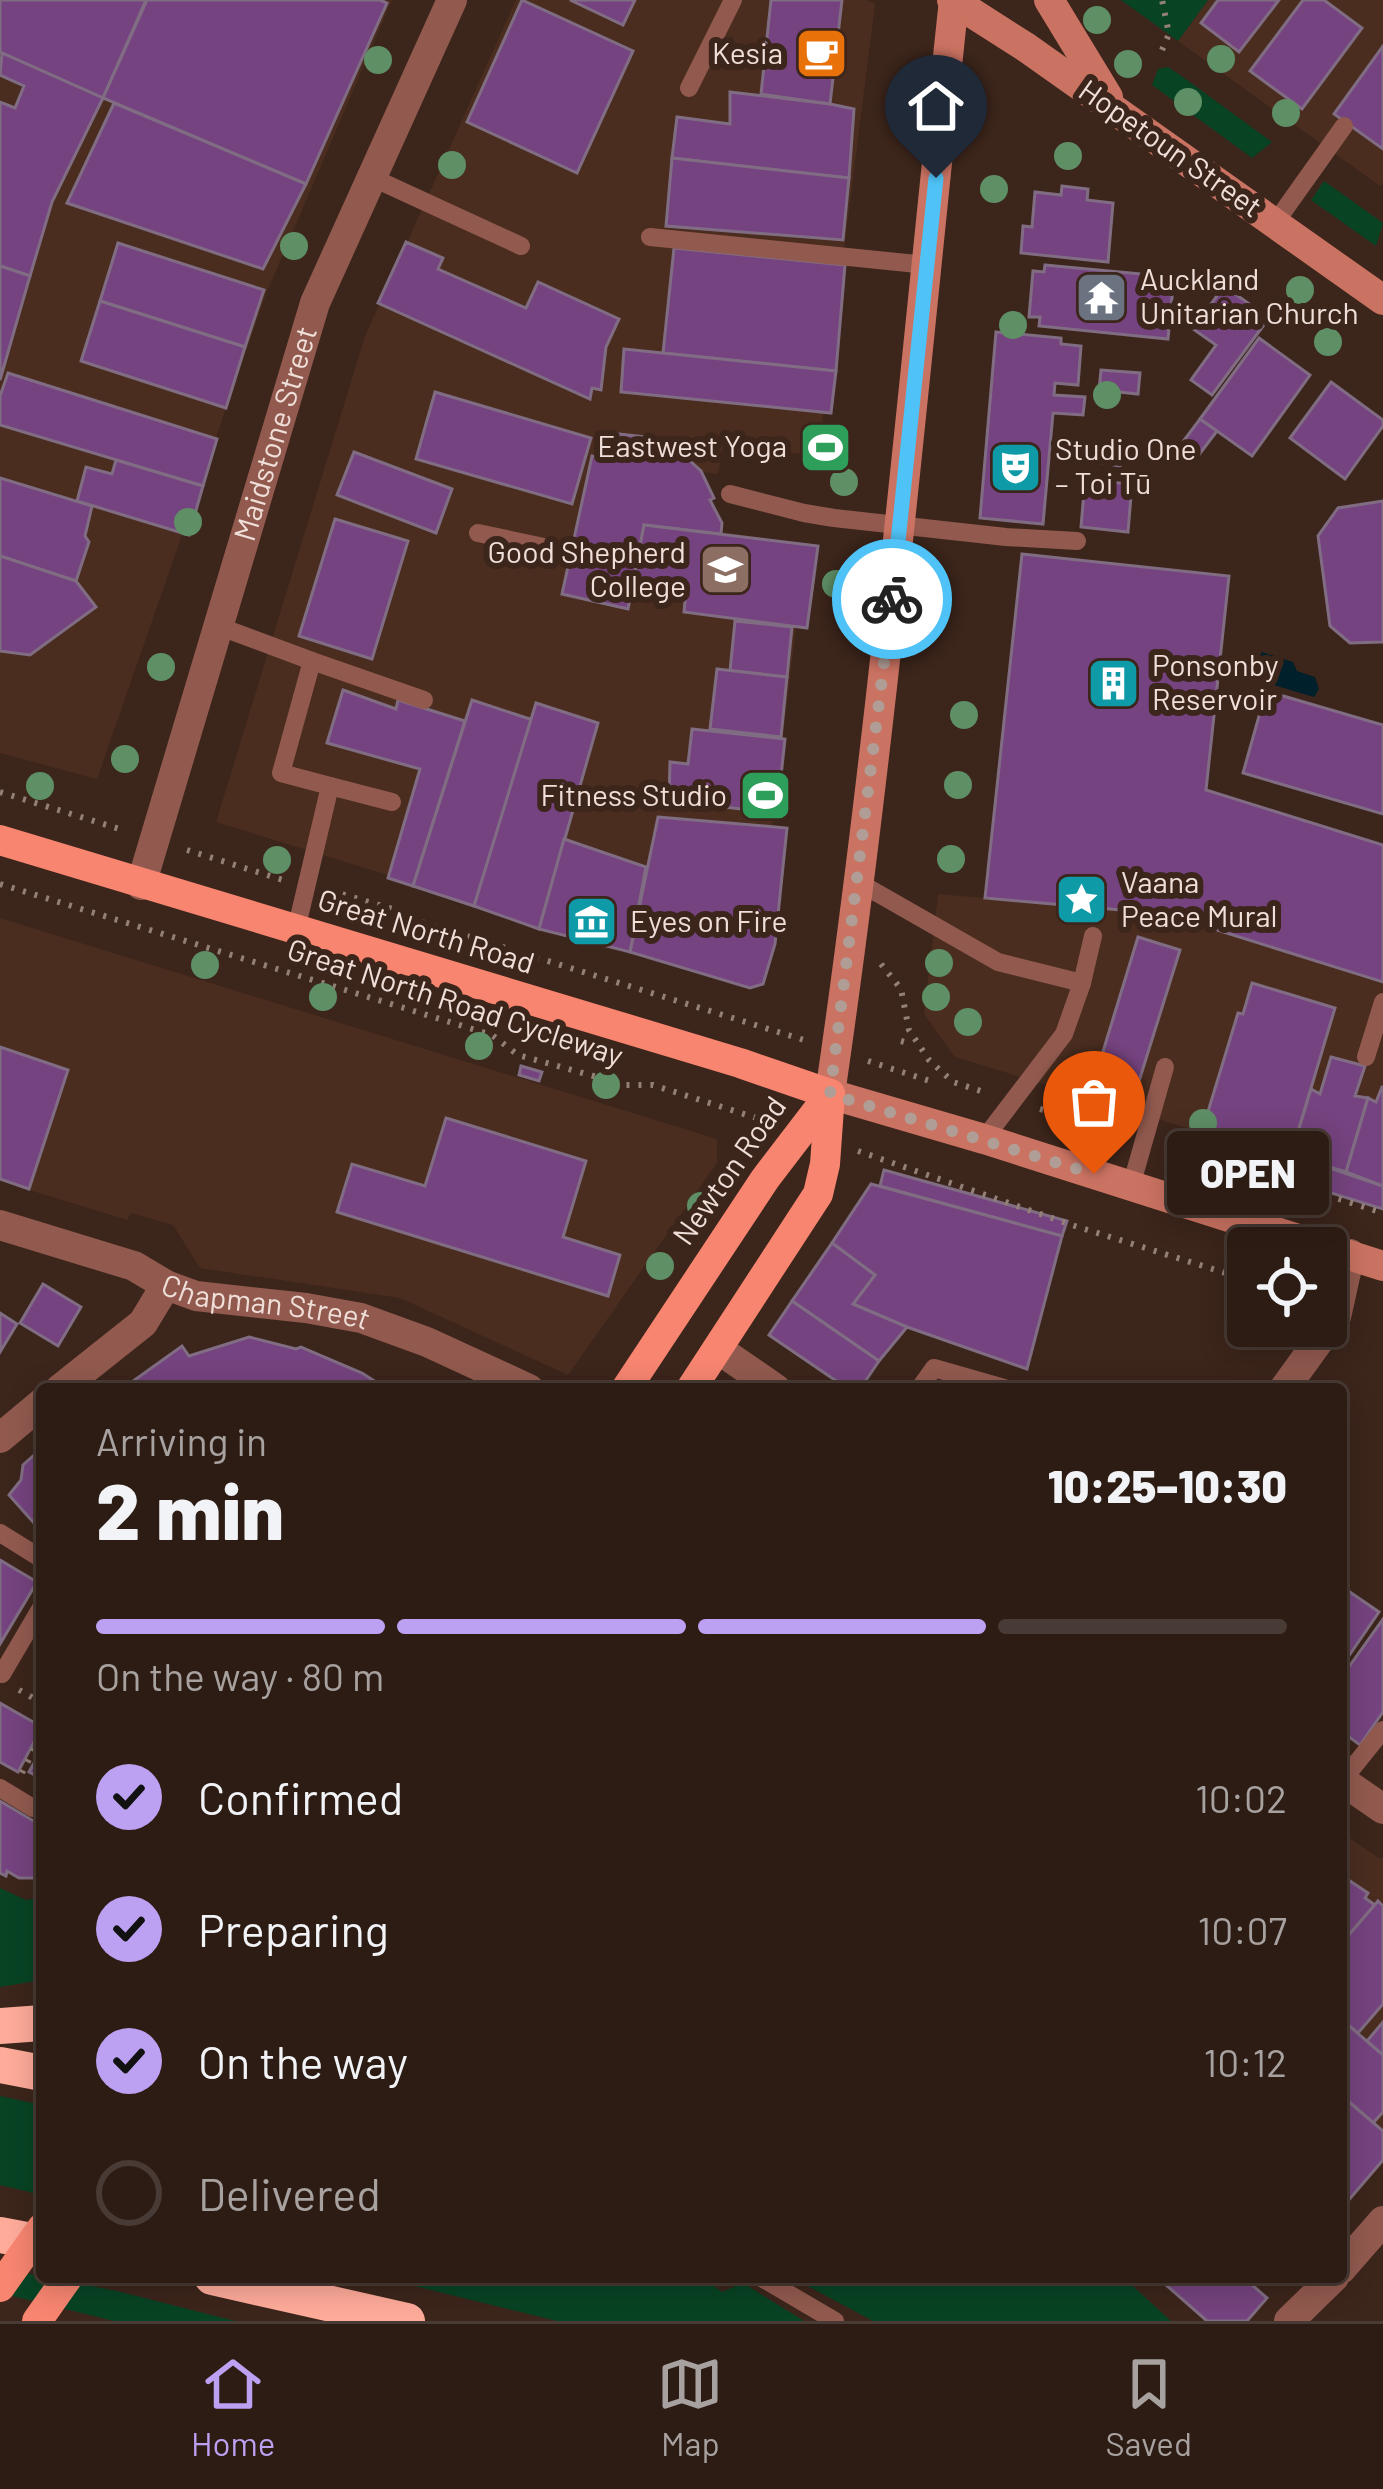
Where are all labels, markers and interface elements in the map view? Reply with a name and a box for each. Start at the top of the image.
cafe icon: Kesia [794,26,850,82]
place label: Kesia [712,34,783,70]
pin [885,55,987,178]
street label: Hopetoun Street [1073,71,1270,224]
icon: home [903,73,969,139]
place label: Auckland Unitarian Church [1140,260,1359,330]
temple icon: Auckland Unitarian Church [1073,269,1129,325]
street label: Maidstone Street [225,322,323,545]
sports icon: Eastwest Yoga [798,419,854,475]
place label: Eastwest Yoga [597,427,787,463]
place label: Studio One – Toi Tū [1055,430,1197,500]
theatre icon: Studio One – Toi Tū [988,439,1044,495]
place label: Good Shepherd College [487,533,686,603]
courier [832,539,952,659]
school or university icon: Good Shepherd College [697,542,753,598]
icon: bike [859,566,925,632]
place label: Ponsonby Reservoir [1152,646,1279,716]
building icon: Ponsonby Reservoir [1085,655,1141,711]
sports icon: Fitness Studio [738,768,794,824]
place label: Fitness Studio [540,776,727,812]
place label: Vaana Peace Mural [1121,863,1278,933]
place icon: Vaana Peace Mural [1054,872,1110,928]
street label: Great North Road [314,880,539,980]
museum icon: Eyes on Fire [563,894,619,950]
place label: Eyes on Fire [630,902,788,938]
street label: Great North Road Cycleway [283,930,628,1072]
pin [1043,1051,1145,1174]
icon: bag [1061,1069,1127,1135]
street label: Newton Road [664,1089,793,1251]
callout: OPEN [1166,1132,1328,1216]
text: OPEN [1200,1149,1296,1196]
map controls [1227,1227,1347,1347]
button: locate [1227,1227,1347,1347]
street label: Chapman Street [157,1265,376,1336]
text: Arriving in [96,1417,267,1464]
text: 10:25–10:30 [1048,1458,1287,1512]
text: 2 min [96,1462,284,1556]
text: On the way · 80 m [96,1652,384,1699]
icon: check [96,1764,162,1830]
text: Confirmed [198,1770,403,1824]
text: 10:02 [1195,1774,1287,1821]
icon: check [96,1896,162,1962]
text: Preparing [198,1902,389,1956]
text: 10:07 [1198,1906,1287,1953]
icon: check [96,2028,162,2094]
text: On the way [198,2034,408,2088]
text: 10:12 [1204,2038,1287,2085]
text: Delivered [198,2166,381,2220]
tab: Home [191,2351,275,2463]
tab: Map [657,2351,723,2463]
tab: Saved [1105,2351,1192,2463]

